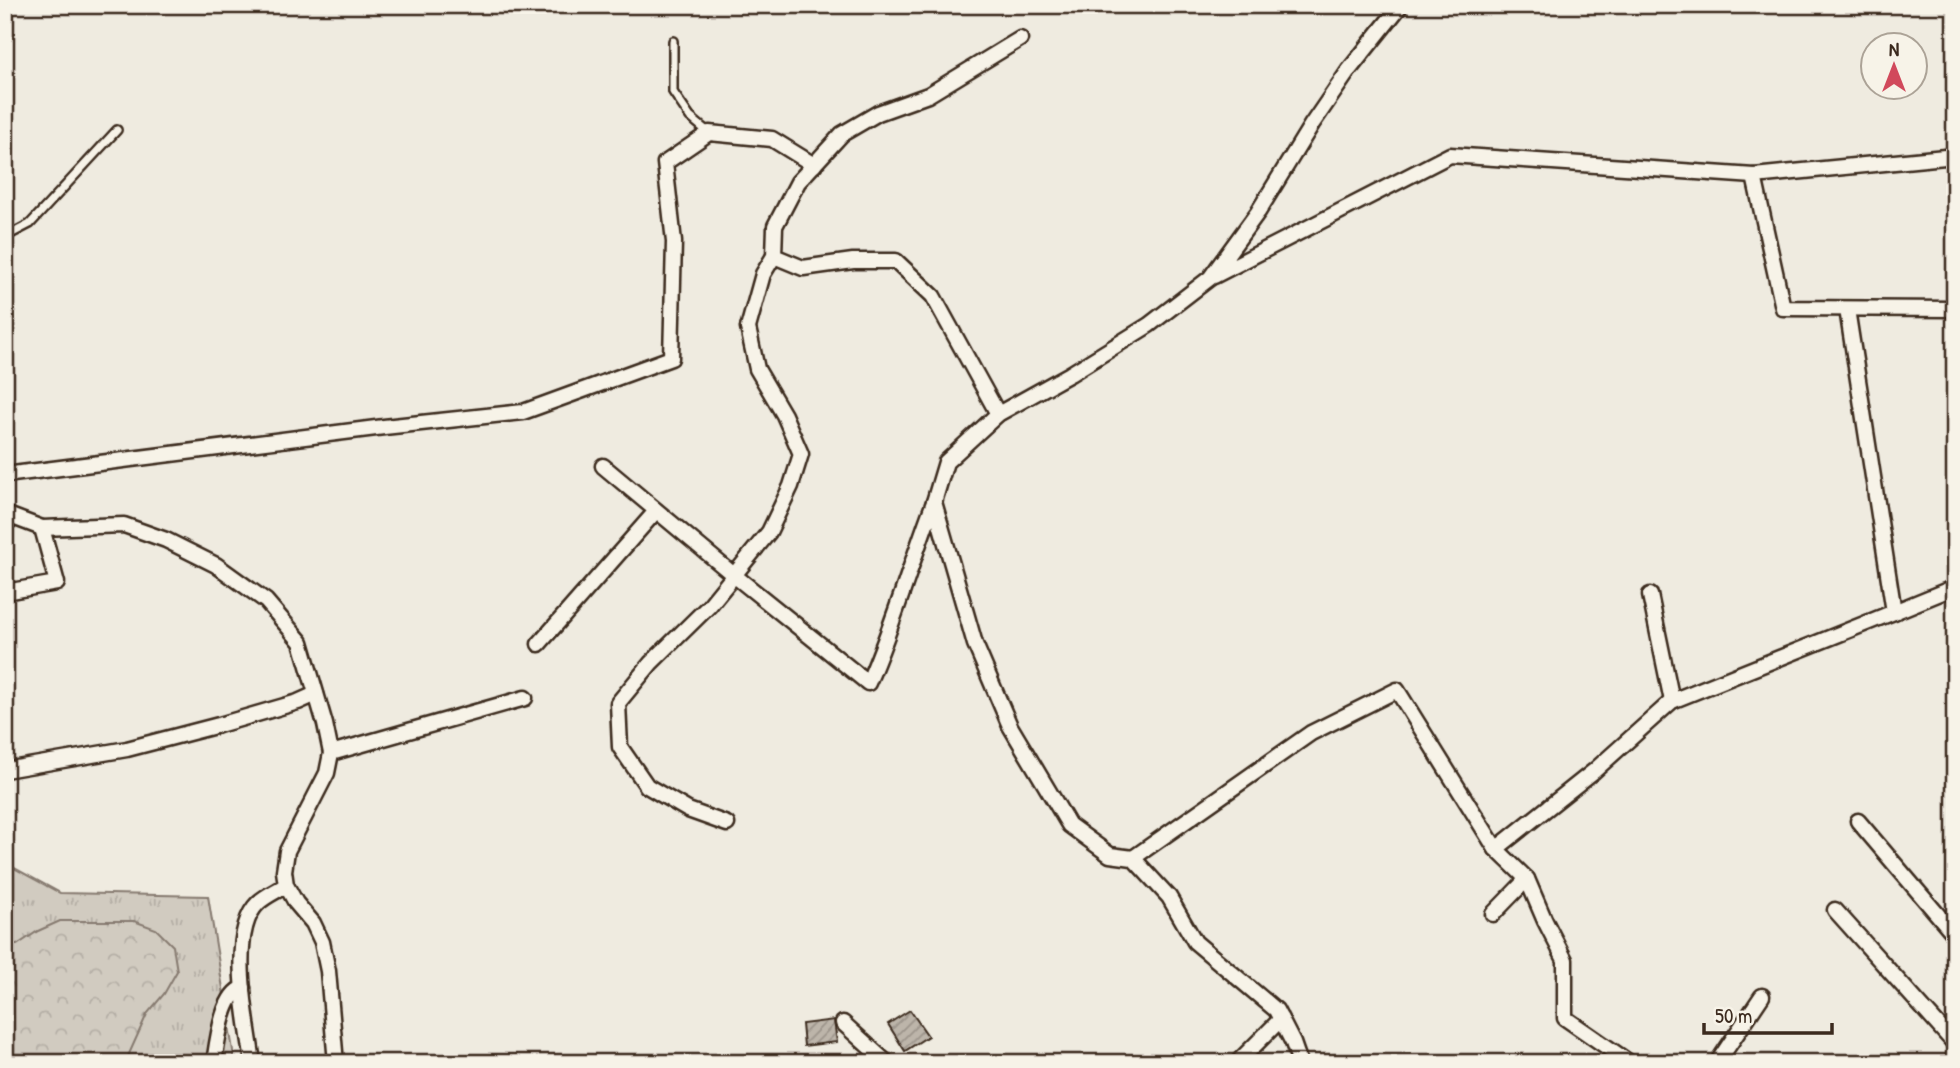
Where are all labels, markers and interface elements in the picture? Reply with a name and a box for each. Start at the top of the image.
north arrow [1858,32,1928,102]
text: N [1889,36,1899,62]
scale bar [1704,991,1832,1035]
text: 50 m [1715,1001,1752,1030]

